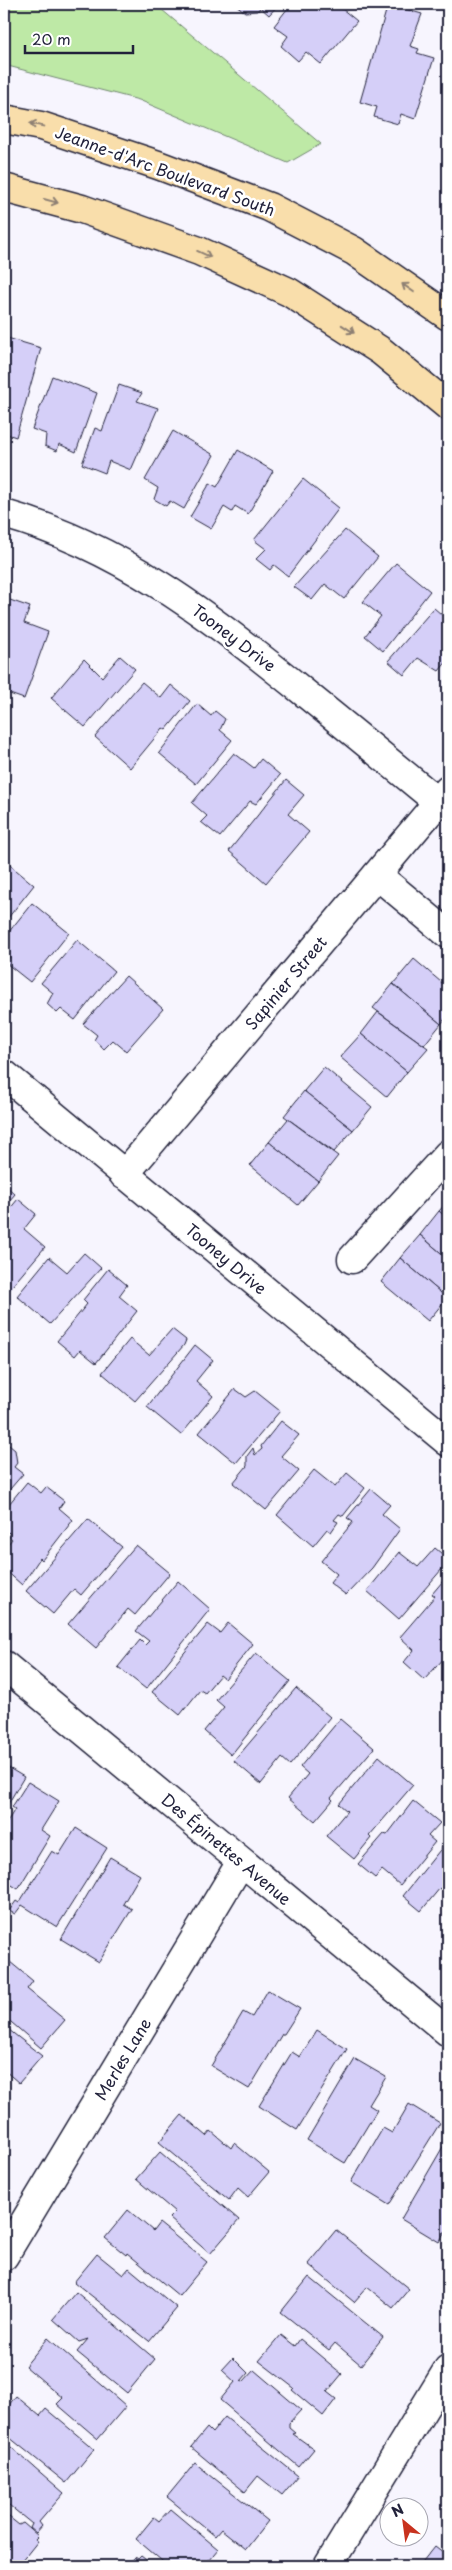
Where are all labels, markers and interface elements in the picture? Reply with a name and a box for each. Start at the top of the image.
scale bar [25,22,132,54]
text: 20 m [32,27,71,50]
street label: Jeanne-d'Arc Boulevard South [52,119,279,221]
one-way arrow [30,120,46,129]
one-way arrow [42,196,58,206]
one-way arrow [196,249,211,259]
one-way arrow [401,283,415,293]
one-way arrow [340,325,354,335]
street label: Tooney Drive [188,598,281,677]
street label: Sapinier Street [239,930,332,1035]
street label: Tooney Drive [181,1217,272,1299]
street label: Des Épinettes Avenue [156,1787,297,1910]
street label: Merles Lane [88,2013,156,2104]
north arrow [380,2498,430,2548]
text: N [388,2498,407,2522]

